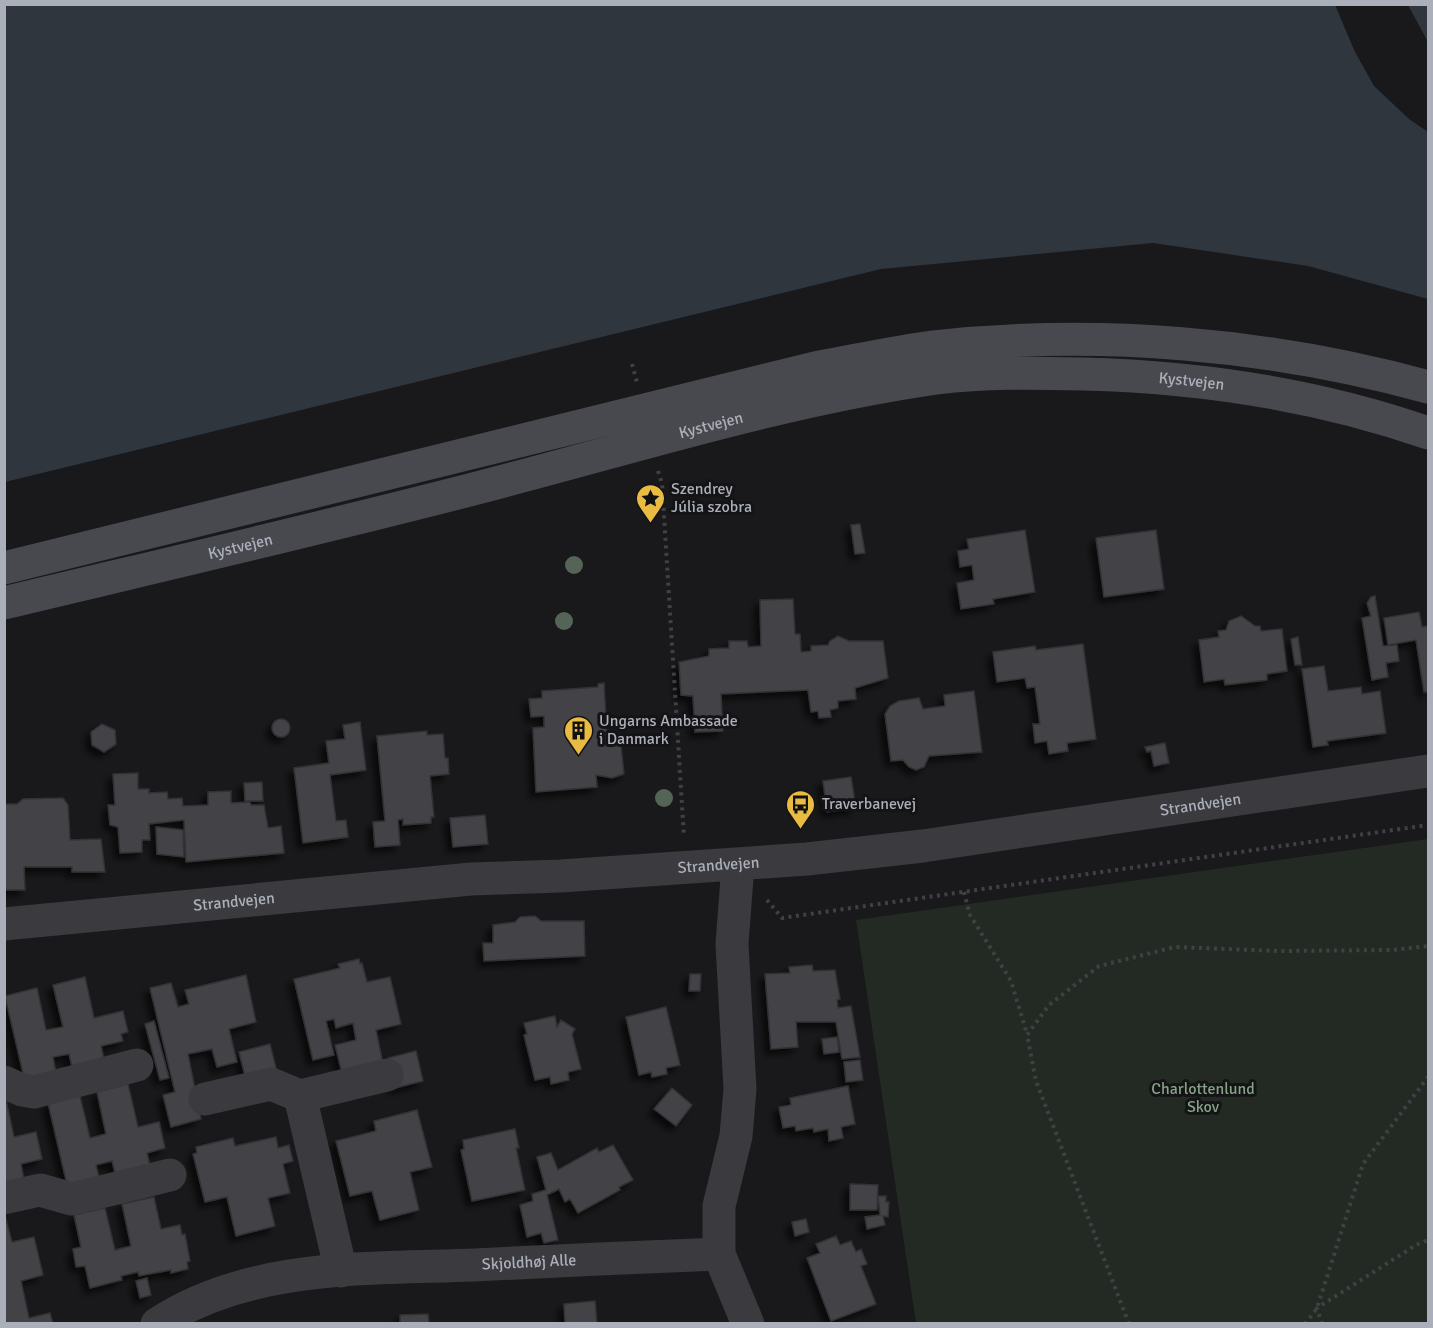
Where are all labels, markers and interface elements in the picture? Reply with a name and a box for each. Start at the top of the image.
street label: Kystvejen [1158,368,1225,395]
street label: Kystvejen [677,408,745,443]
place label: Szendrey Júlia szobra [671,479,752,517]
place icon: Szendrey Júlia szobra [634,482,666,524]
street label: Kystvejen [206,529,275,564]
place label: Ungarns Ambassade i Danmark [599,711,738,749]
building icon: Ungarns Ambassade i Danmark [562,714,594,756]
bus stop icon: Traverbanevej [785,788,817,830]
street label: Strandvejen [1158,789,1242,821]
place label: Traverbanevej [822,794,916,814]
street label: Strandvejen [677,852,760,878]
street label: Strandvejen [192,888,276,916]
park label: Charlottenlund Skov [1151,1079,1255,1117]
street label: Skjoldhøj Alle [481,1250,577,1275]

